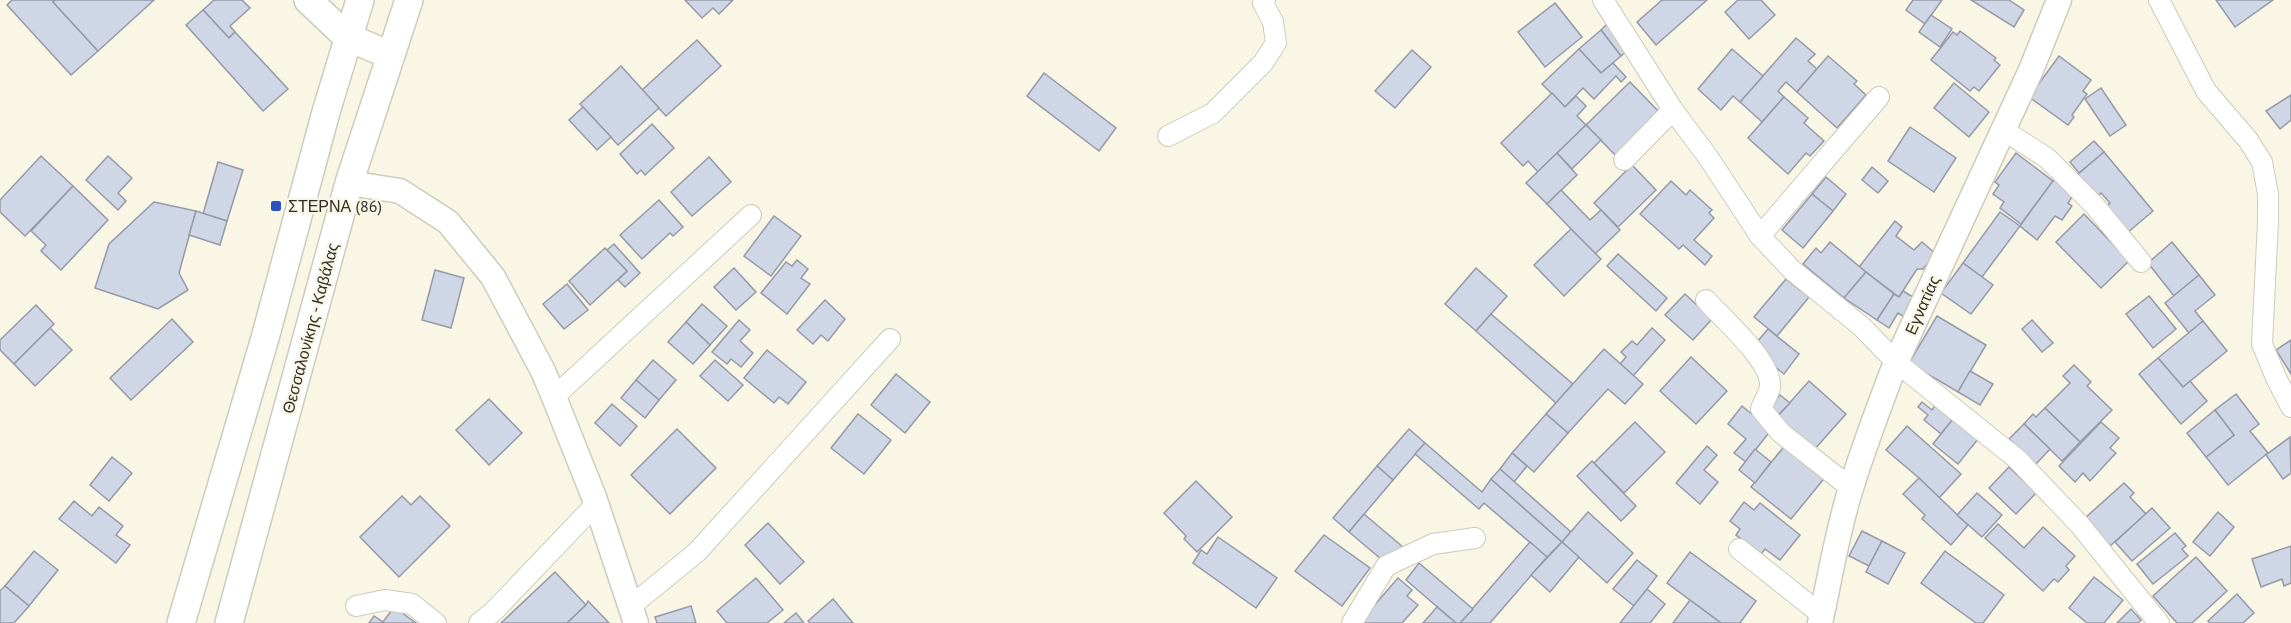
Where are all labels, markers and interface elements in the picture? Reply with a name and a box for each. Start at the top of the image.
place label: ΣΤΕΡΝΑ (86) [288,196,382,216]
marker: ΣΤΕΡΝΑ (86) [269,199,283,213]
street label: Θεσσαλονίκης - Καβάλας [278,240,343,416]
street label: Εγνατίας [1900,272,1944,338]

